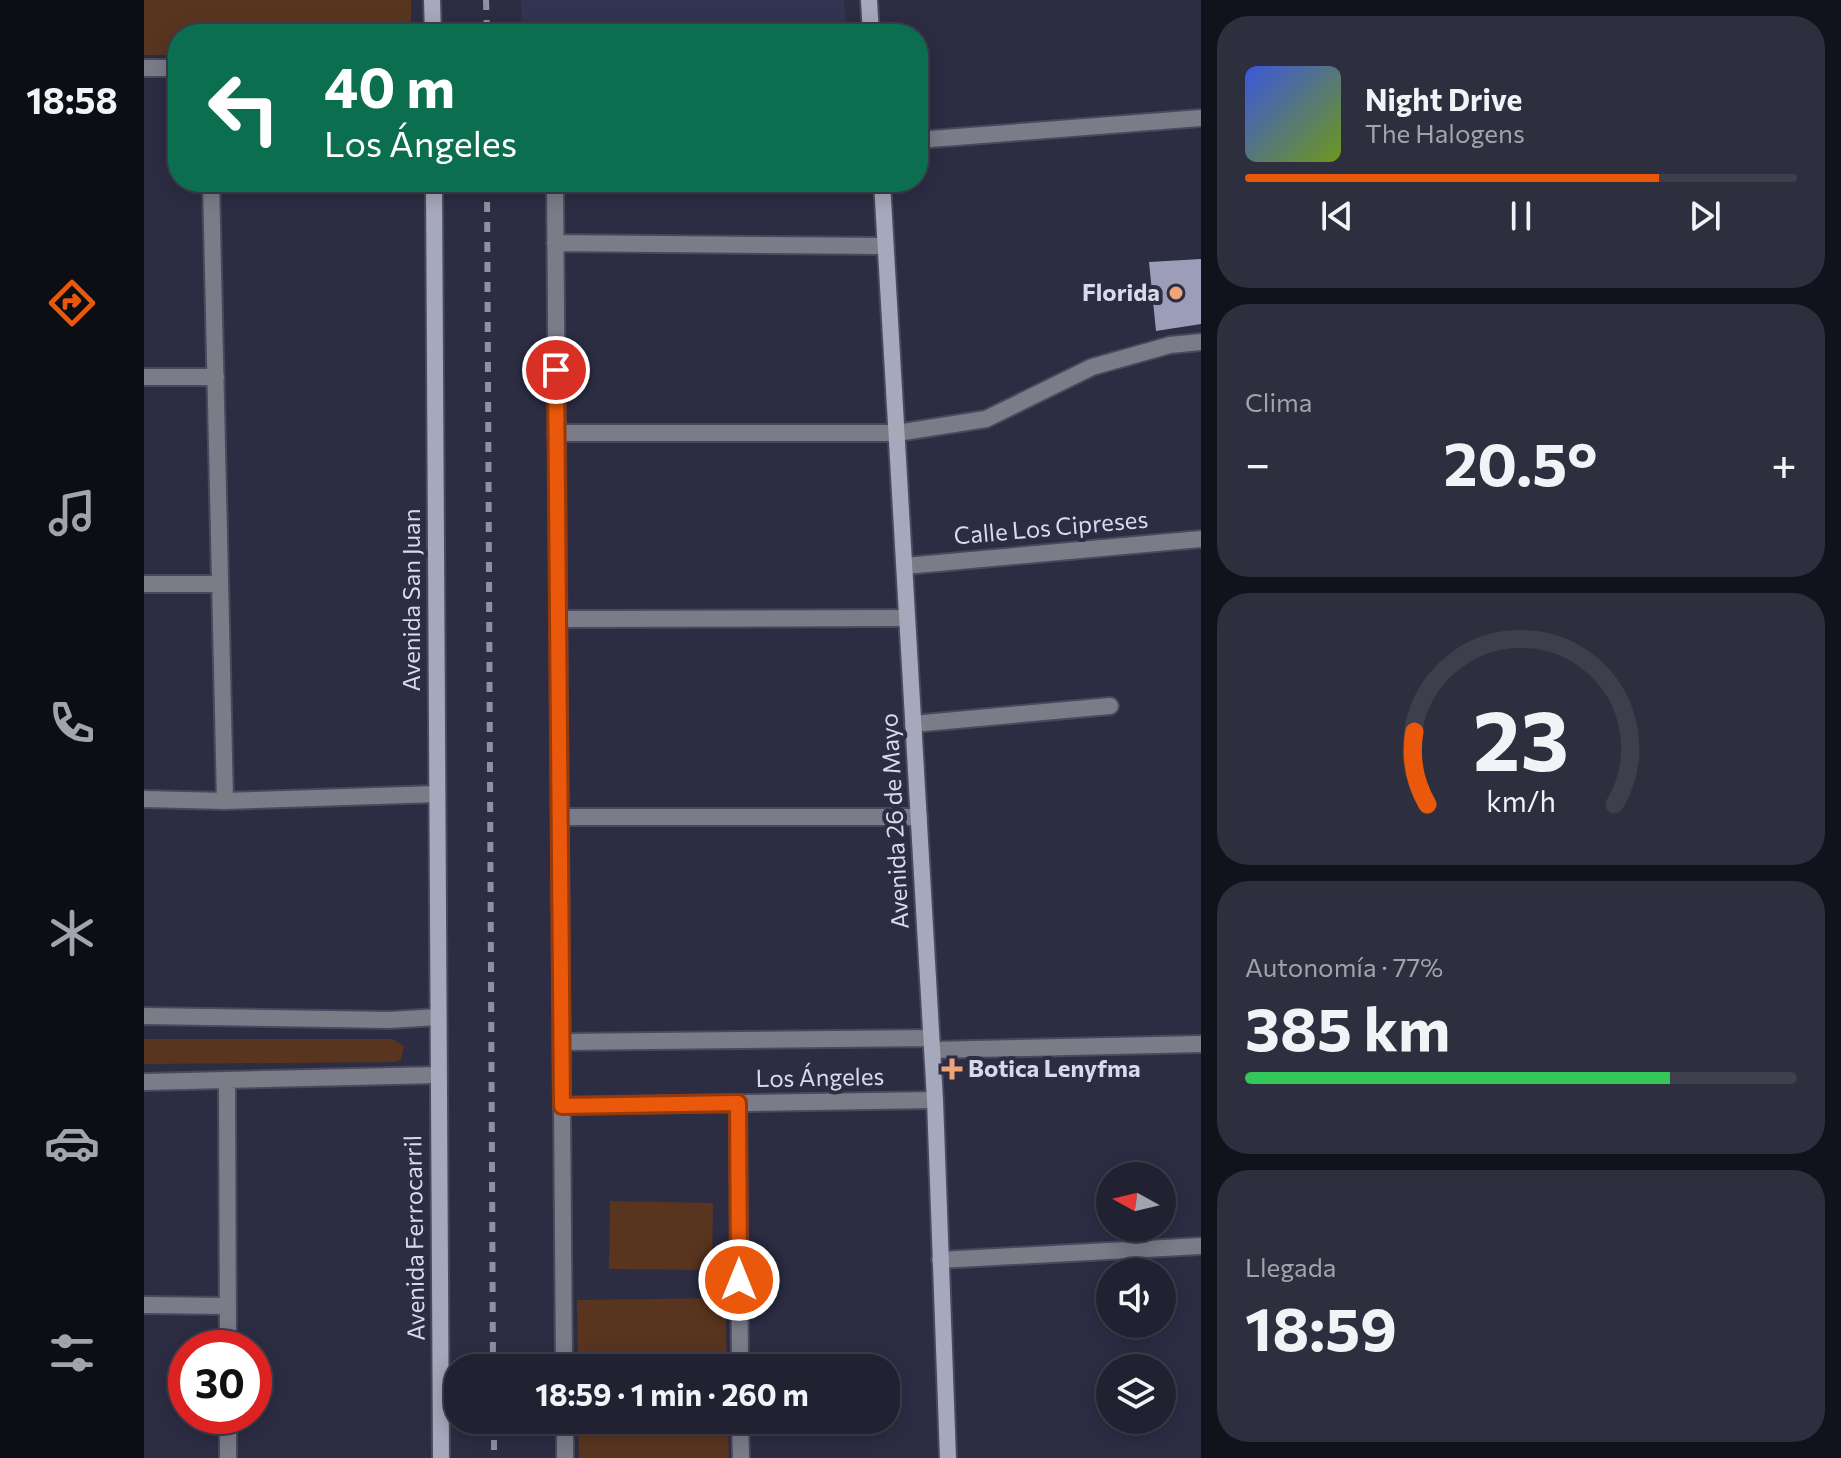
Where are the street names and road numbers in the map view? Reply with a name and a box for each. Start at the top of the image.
street label: Calle Los Cipreses [953,504,1149,549]
street label: Avenida San Juan [396,509,425,691]
street label: Avenida 26 de Mayo [873,712,914,930]
street label: Los Ángeles [755,1061,885,1092]
street label: Avenida Ferrocarril [397,1135,430,1341]

